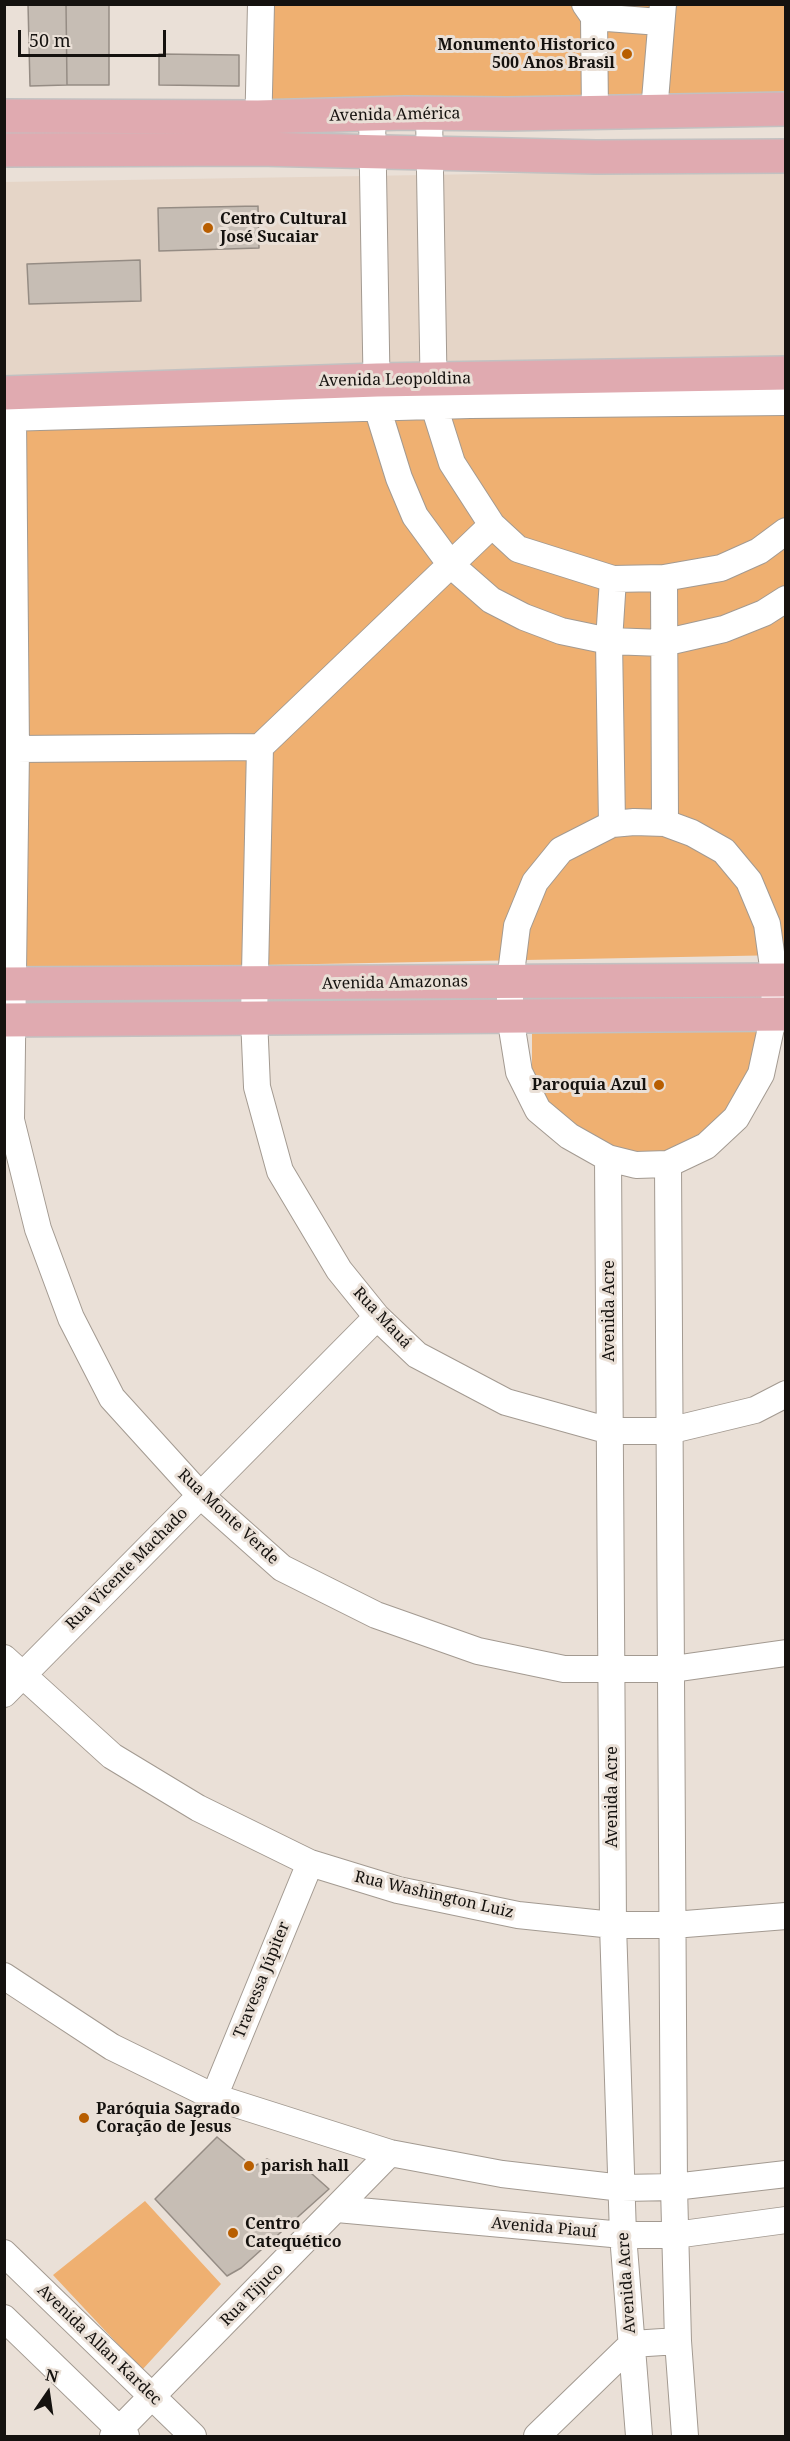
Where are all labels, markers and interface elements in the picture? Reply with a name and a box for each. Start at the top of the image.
scale bar [21,18,170,56]
text: 50 m [29,28,71,52]
place label: Monumento Historico 500 Anos Brasil [438,35,615,73]
marker: Monumento Historico 500 Anos Brasil [620,47,634,61]
street label: Avenida América [329,104,461,126]
place label: Centro Cultural José Sucaiar [220,209,347,247]
marker: Centro Cultural José Sucaiar [201,221,215,235]
street label: Avenida Leopoldina [319,369,471,391]
street label: Avenida Amazonas [322,972,468,994]
place label: Paroquia Azul [532,1075,647,1095]
marker: Paroquia Azul [652,1078,666,1092]
street label: Avenida Acre [599,1260,619,1362]
street label: Rua Mauá [349,1283,415,1353]
street label: Rua Monte Verde [174,1465,282,1569]
street label: Rua Vicente Machado [62,1504,192,1634]
street label: Avenida Acre [602,1746,622,1848]
street label: Rua Washington Luiz [353,1867,515,1923]
street label: Travessa Júpiter [230,1919,294,2041]
place label: Paróquia Sagrado Coração de Jesus [96,2099,240,2137]
marker: Paróquia Sagrado Coração de Jesus [77,2111,91,2125]
place label: parish hall [261,2156,349,2176]
marker: parish hall [242,2159,256,2173]
place label: Centro Catequético [245,2214,341,2252]
street label: Avenida Piauí [491,2214,597,2242]
marker: Centro Catequético [226,2226,240,2240]
street label: Avenida Acre [614,2232,640,2334]
street label: Rua Tijuco [217,2260,287,2330]
street label: Avenida Allan Kardec [33,2281,165,2409]
north arrow [18,2363,78,2423]
text: N [43,2363,61,2388]

